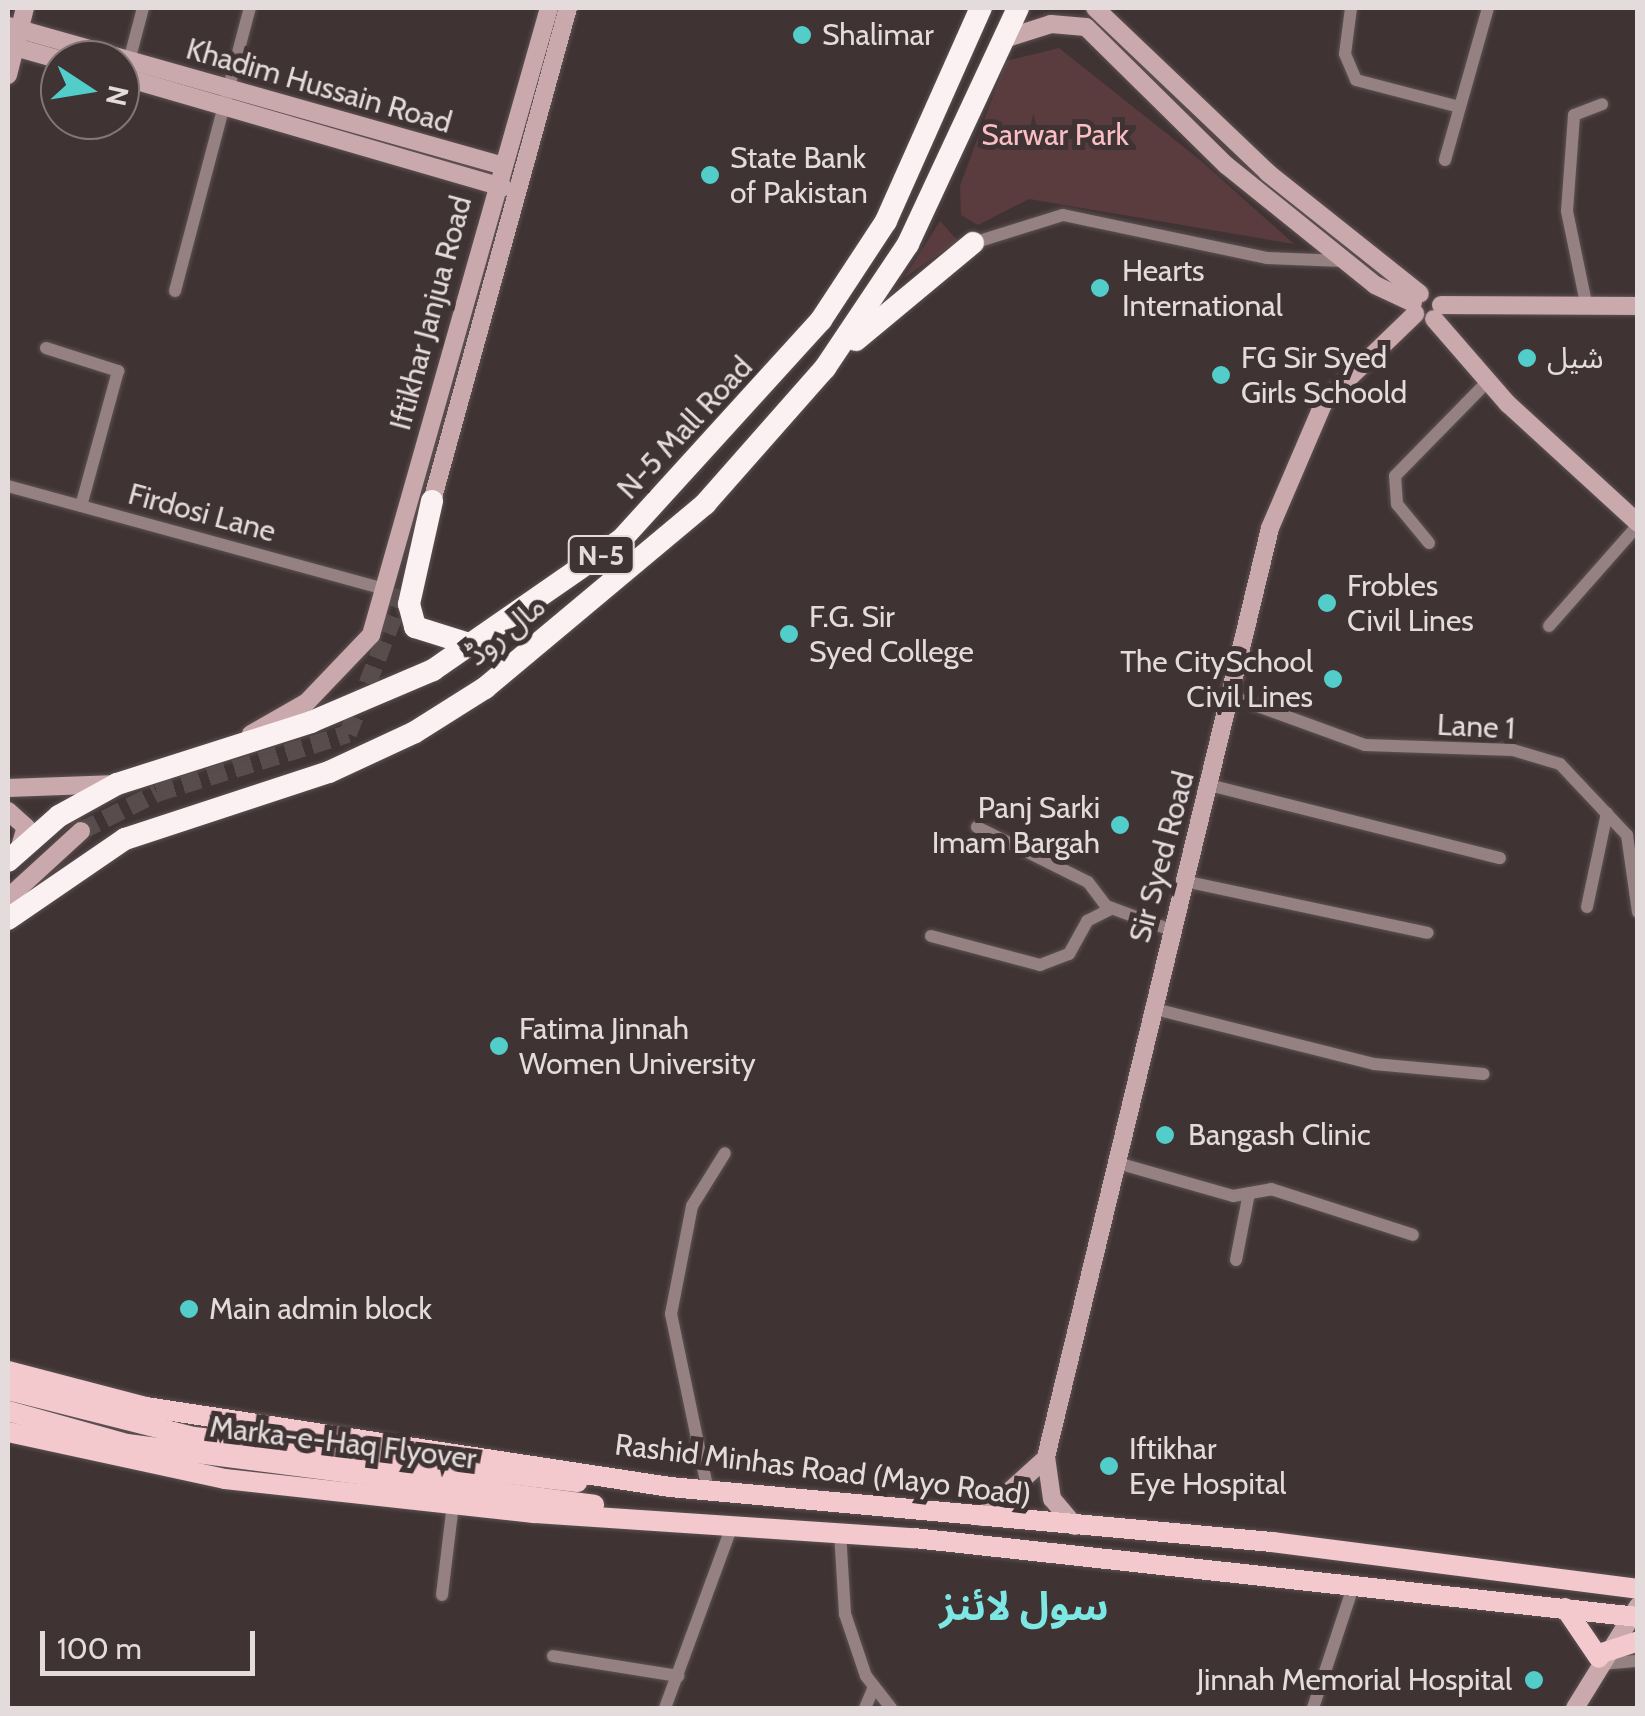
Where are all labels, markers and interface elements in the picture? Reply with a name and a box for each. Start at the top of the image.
place label: Shalimar [822,17,934,53]
marker: Shalimar [791,24,813,46]
street label: Khadim Hussain Road [182,31,456,141]
north arrow [40,40,140,140]
text: N [99,83,136,109]
park label: Sarwar Park [981,117,1129,153]
place label: State Bank of Pakistan [730,140,868,210]
marker: State Bank of Pakistan [699,164,721,186]
street label: Iftikhar Janjua Road [382,192,480,434]
place label: Hearts International [1122,253,1283,324]
marker: Hearts International [1087,275,1113,301]
place label: FG Sir Syed Girls Schoold [1241,340,1407,410]
place label: شیل [1547,340,1604,376]
marker: شیل [1516,347,1538,369]
street label: N-5 Mall Road [610,349,760,507]
marker: FG Sir Syed Girls Schoold [1210,364,1232,386]
street label: Firdosi Lane [124,476,280,550]
road number: N-5 [566,532,636,578]
place label: Frobles Civil Lines [1347,568,1474,638]
street label: مال روڈ [459,588,553,674]
marker: Frobles Civil Lines [1316,592,1338,614]
place label: F.G. Sir Syed College [809,599,974,670]
marker: F.G. Sir Syed College [778,623,800,645]
place label: The CitySchool Civil Lines [1120,644,1313,714]
marker: The CitySchool Civil Lines [1322,668,1344,690]
street label: Lane 1 [1436,707,1516,747]
street label: Sir Syed Road [1122,768,1202,946]
place label: Panj Sarki Imam Bargah [932,790,1100,860]
marker: Panj Sarki Imam Bargah [1109,814,1131,836]
place label: Fatima Jinnah Women University [519,1011,756,1082]
marker: Fatima Jinnah Women University [488,1035,510,1057]
place label: Bangash Clinic [1188,1117,1371,1153]
marker: Bangash Clinic [1152,1122,1178,1148]
place label: Main admin block [209,1291,432,1327]
marker: Main admin block [178,1298,200,1320]
street label: Marka-e-Haq Flyover [208,1409,478,1477]
street label: Rashid Minhas Road (Mayo Road) [613,1427,1033,1513]
place label: Iftikhar Eye Hospital [1129,1431,1286,1502]
marker: Iftikhar Eye Hospital [1098,1455,1120,1477]
district label: سول لائنز [940,1582,1108,1630]
scale bar [45,1611,260,1673]
text: 100 m [57,1630,142,1667]
place label: Jinnah Memorial Hospital [1197,1662,1512,1698]
marker: Jinnah Memorial Hospital [1521,1667,1547,1693]

